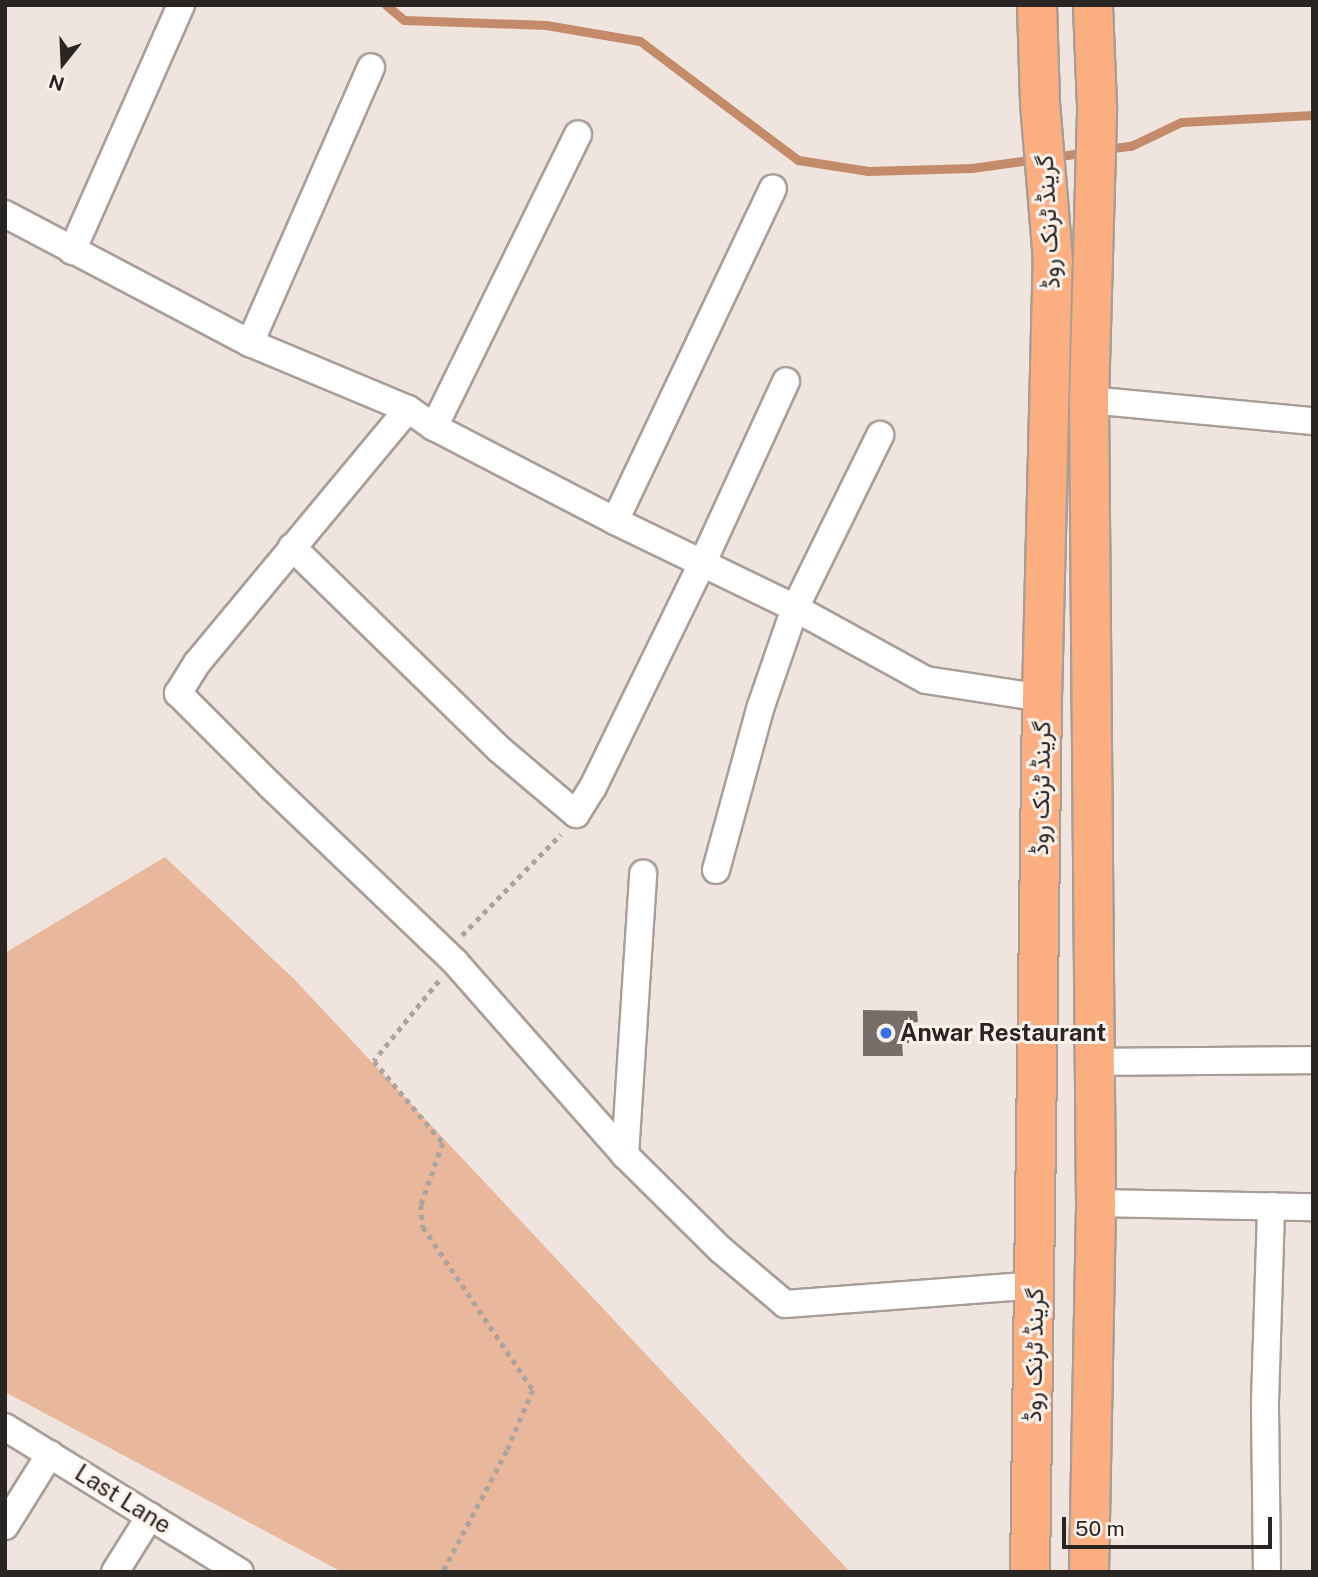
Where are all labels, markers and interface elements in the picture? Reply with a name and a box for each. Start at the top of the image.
north arrow [28,28,98,98]
text: N [46,70,67,96]
street label: گرینڈ ٹرنک روڈ [1030,154,1066,290]
street label: گرینڈ ٹرنک روڈ [1025,721,1057,855]
place label: Anwar Restaurant [900,1019,1106,1047]
marker: Anwar Restaurant [878,1025,894,1041]
street label: گرینڈ ٹرنک روڈ [1018,1288,1050,1422]
street label: Last Lane [70,1458,176,1540]
scale bar [1066,1504,1276,1548]
text: 50 m [1075,1516,1125,1541]

